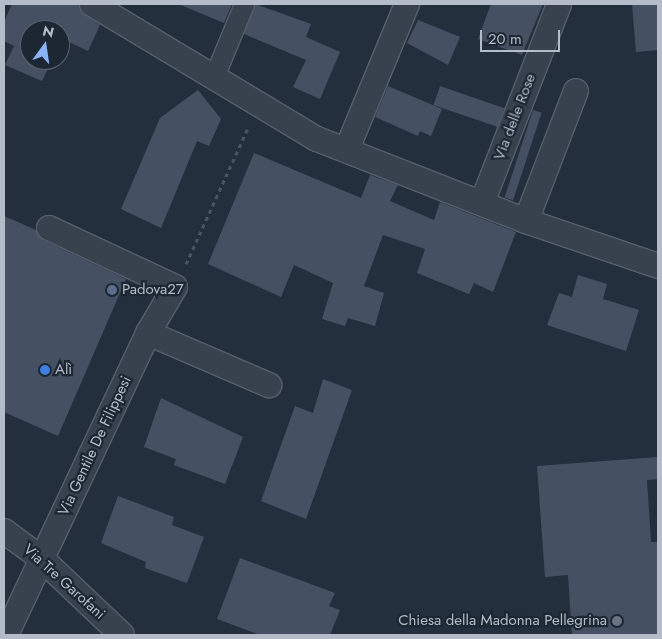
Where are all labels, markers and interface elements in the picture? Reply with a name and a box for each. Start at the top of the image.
north arrow [20,20,70,70]
text: N [41,20,56,42]
scale bar [482,20,562,52]
text: 20 m [488,28,522,50]
street label: Via delle Rose [490,71,540,163]
place label: Padova27 [122,281,184,299]
marker: Padova27 [106,284,118,296]
place label: Alì [55,361,72,379]
marker: Alì [39,364,51,376]
street label: Via Gentile De Filippesi [55,373,135,519]
street label: Via Tre Garofani [19,541,109,623]
place label: Chiesa della Madonna Pellegrina [398,612,607,630]
marker: Chiesa della Madonna Pellegrina [611,615,623,627]

